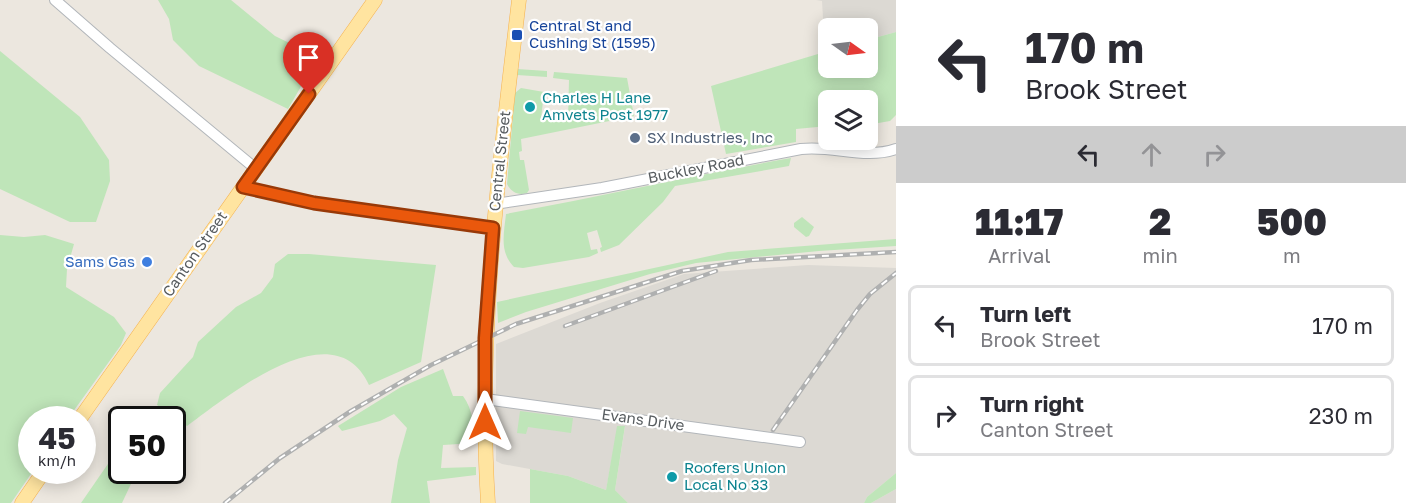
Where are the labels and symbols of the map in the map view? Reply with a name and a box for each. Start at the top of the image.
place label: Central St and Cushing St (1595) [529,16,656,51]
north arrow [818,18,878,78]
marker: Central St and Cushing St (1595) [510,28,524,42]
pin [283,32,334,94]
place label: Charles H Lane Amvets Post 1977 [542,88,668,123]
marker: Charles H Lane Amvets Post 1977 [523,100,537,114]
street label: Central Street [485,110,513,212]
place label: SX Industries, Inc [647,128,773,146]
marker: SX Industries, Inc [628,131,642,145]
street label: Buckley Road [646,150,745,186]
street label: Canton Street [158,207,230,300]
place label: Sams Gas [65,252,135,270]
marker: Sams Gas [140,255,154,269]
position arrow [453,390,517,454]
street label: Evans Drive [601,404,686,434]
speed limit sign: 50 [108,406,186,484]
place label: Roofers Union Local No 33 [684,458,786,493]
marker: Roofers Union Local No 33 [665,470,679,484]

